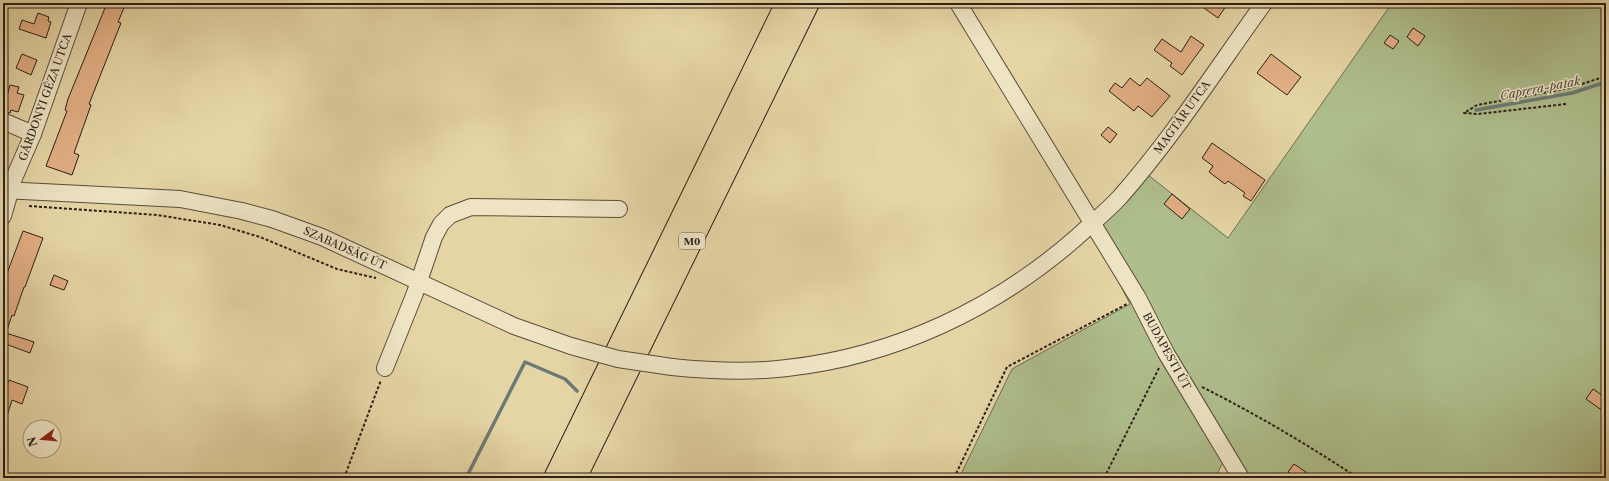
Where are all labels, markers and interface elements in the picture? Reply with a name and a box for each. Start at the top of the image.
street label: GÁRDONYI GÉZA UTCA [15,31,75,163]
water label: Caprera-patak [1498,73,1582,103]
street label: MAGTÁR UTCA [1151,77,1214,156]
street label: SZABADSÁG ÚT [301,223,389,273]
road number: M0 [679,233,705,249]
street label: BUDAPESTI ÚT [1140,310,1194,393]
north arrow [22,419,62,459]
text: N [24,435,40,448]

